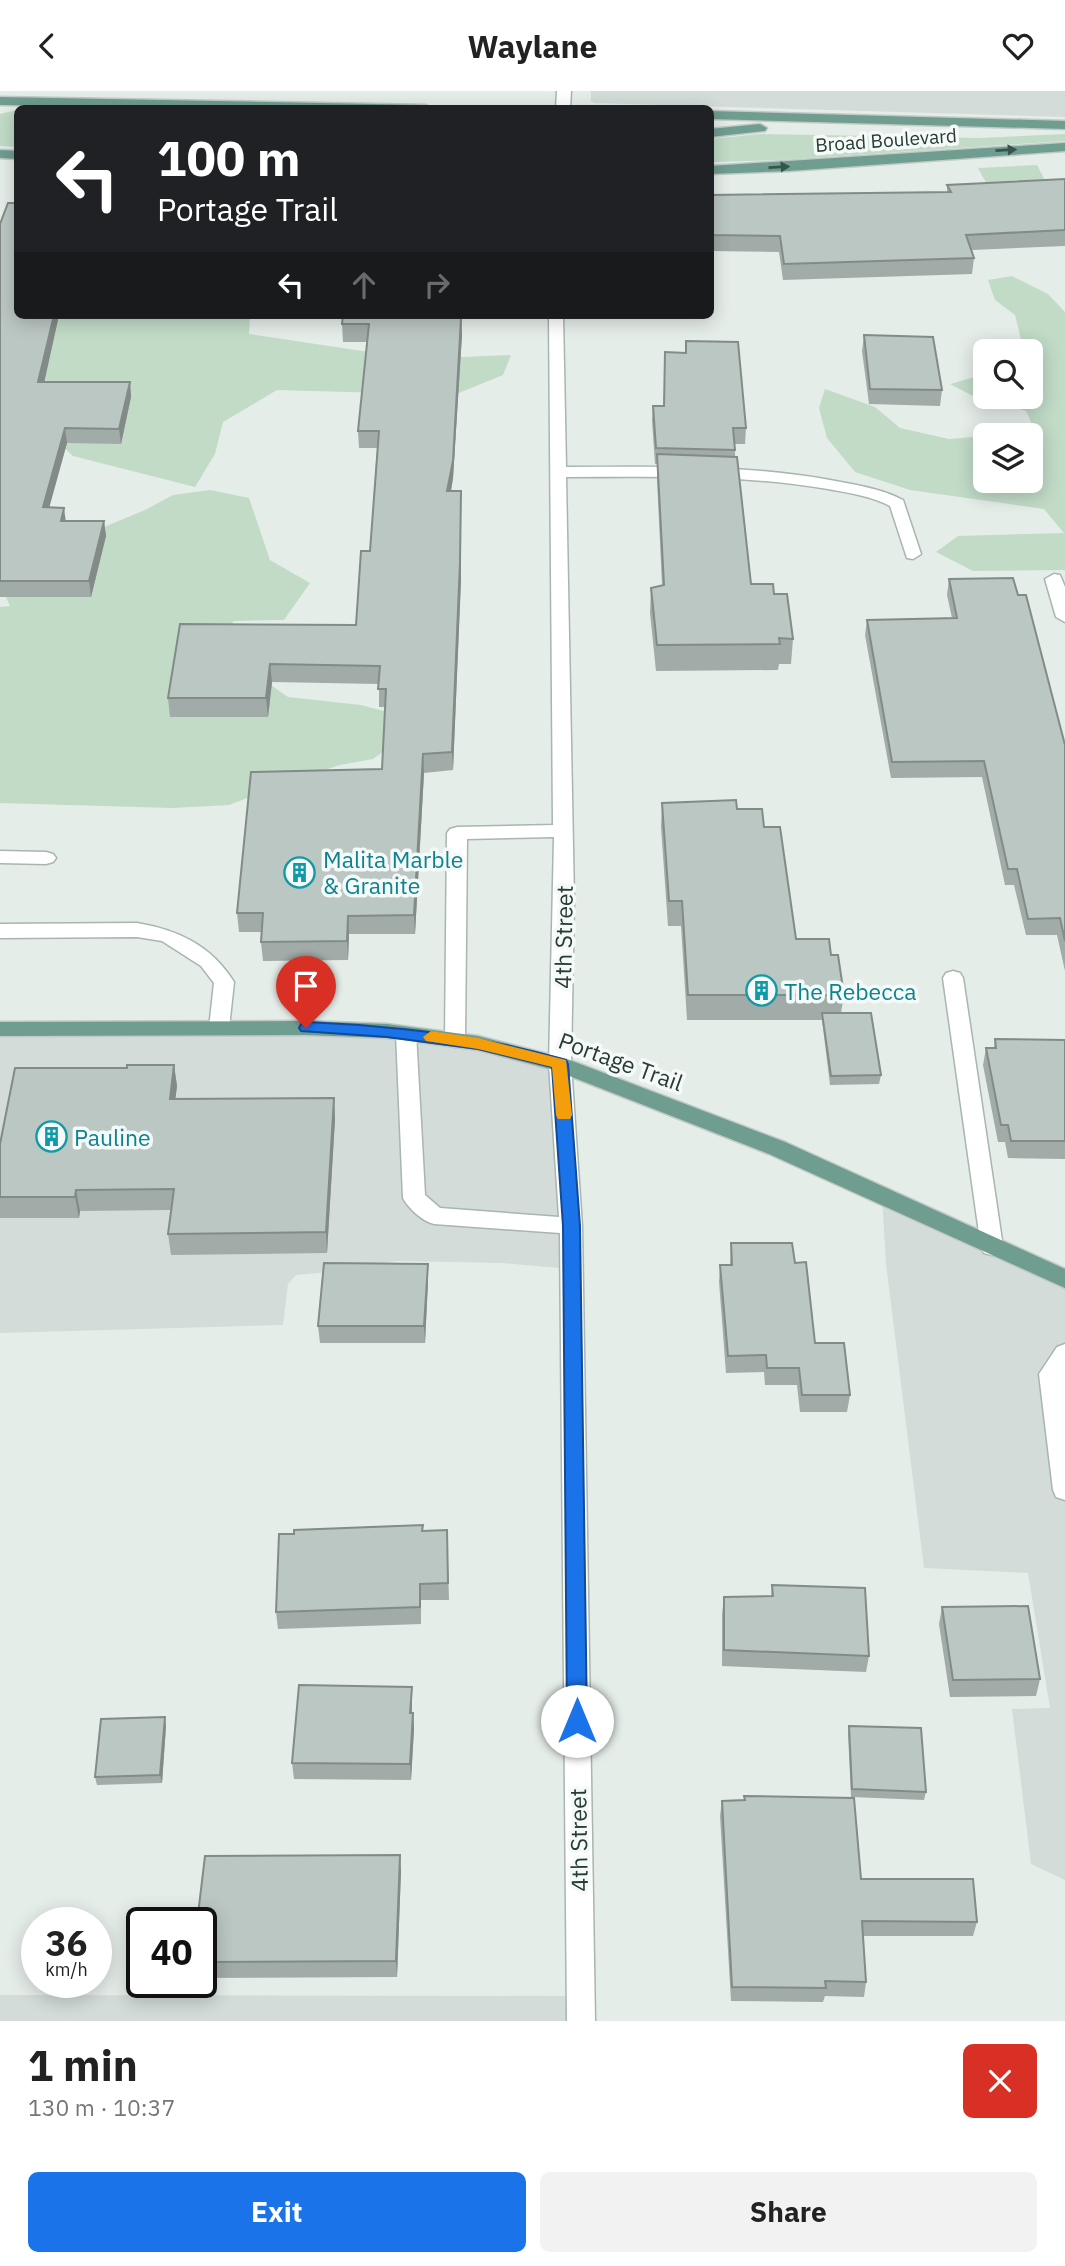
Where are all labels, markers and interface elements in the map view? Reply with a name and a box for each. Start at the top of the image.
text: Waylane [467,25,598,67]
icon: back [28,27,66,65]
icon: heart [999,27,1037,65]
street label: Broad Boulevard [814,123,958,157]
text: 100 m [157,126,301,189]
icon: left [42,133,133,224]
one-way arrow [995,145,1017,156]
one-way arrow [768,162,790,173]
text: Portage Trail [157,188,338,230]
icon: left [272,266,310,304]
icon: ahead [345,266,383,304]
icon: right [418,266,456,304]
map controls [973,339,1043,493]
button: search [973,339,1043,409]
button: layers [973,423,1043,493]
place label: Malita Marble & Granite [323,844,463,900]
building icon: Malita Marble & Granite [283,855,317,889]
street label: 4th Street [547,885,579,989]
pin [276,956,336,1028]
icon: arrive [287,967,325,1005]
building icon: The Rebecca [744,974,778,1008]
place label: The Rebecca [784,976,917,1006]
street label: Portage Trail [555,1025,687,1097]
building icon: Pauline [34,1120,68,1154]
place label: Pauline [74,1122,151,1152]
position arrow [540,1684,614,1758]
street label: 4th Street [562,1788,594,1892]
speed limit sign: 40 [126,1907,217,1998]
text: 36 [45,1920,88,1966]
text: km/h [45,1958,88,1981]
text: 1 min [28,2038,138,2093]
button: close [963,2044,1037,2118]
text: 130 m · 10:37 [28,2092,175,2122]
button: Exit [28,2172,526,2252]
button: Share [540,2172,1037,2252]

